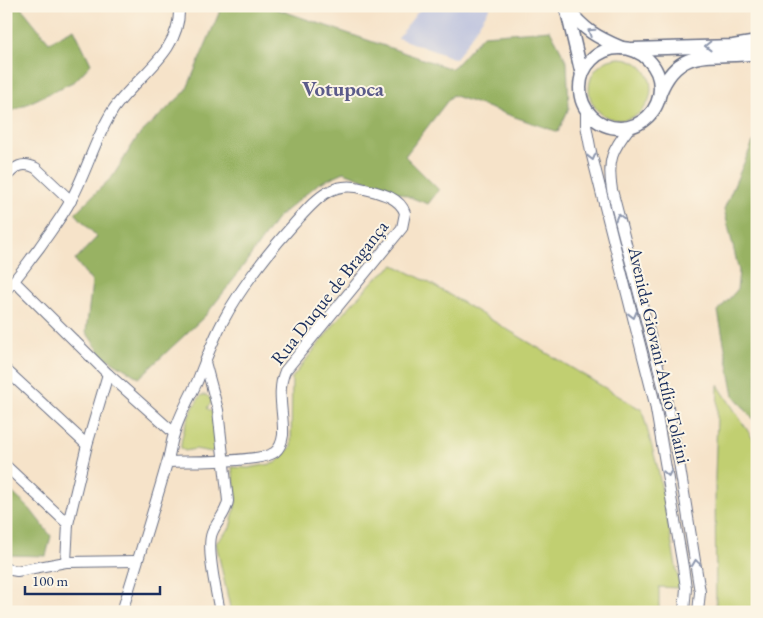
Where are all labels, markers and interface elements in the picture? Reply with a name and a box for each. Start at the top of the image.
one-way arrow [588,29,597,39]
one-way arrow [704,41,712,51]
district label: Votupoca [302,75,385,102]
one-way arrow [587,153,597,161]
one-way arrow [614,213,625,221]
street label: Rua Duque de Bragança [265,214,394,370]
street label: Avenida Giovani Atílio Tolaini [622,243,697,466]
one-way arrow [627,310,638,319]
one-way arrow [663,469,673,478]
one-way arrow [691,559,702,567]
scale bar [25,563,160,595]
text: 100 m [32,571,69,590]

